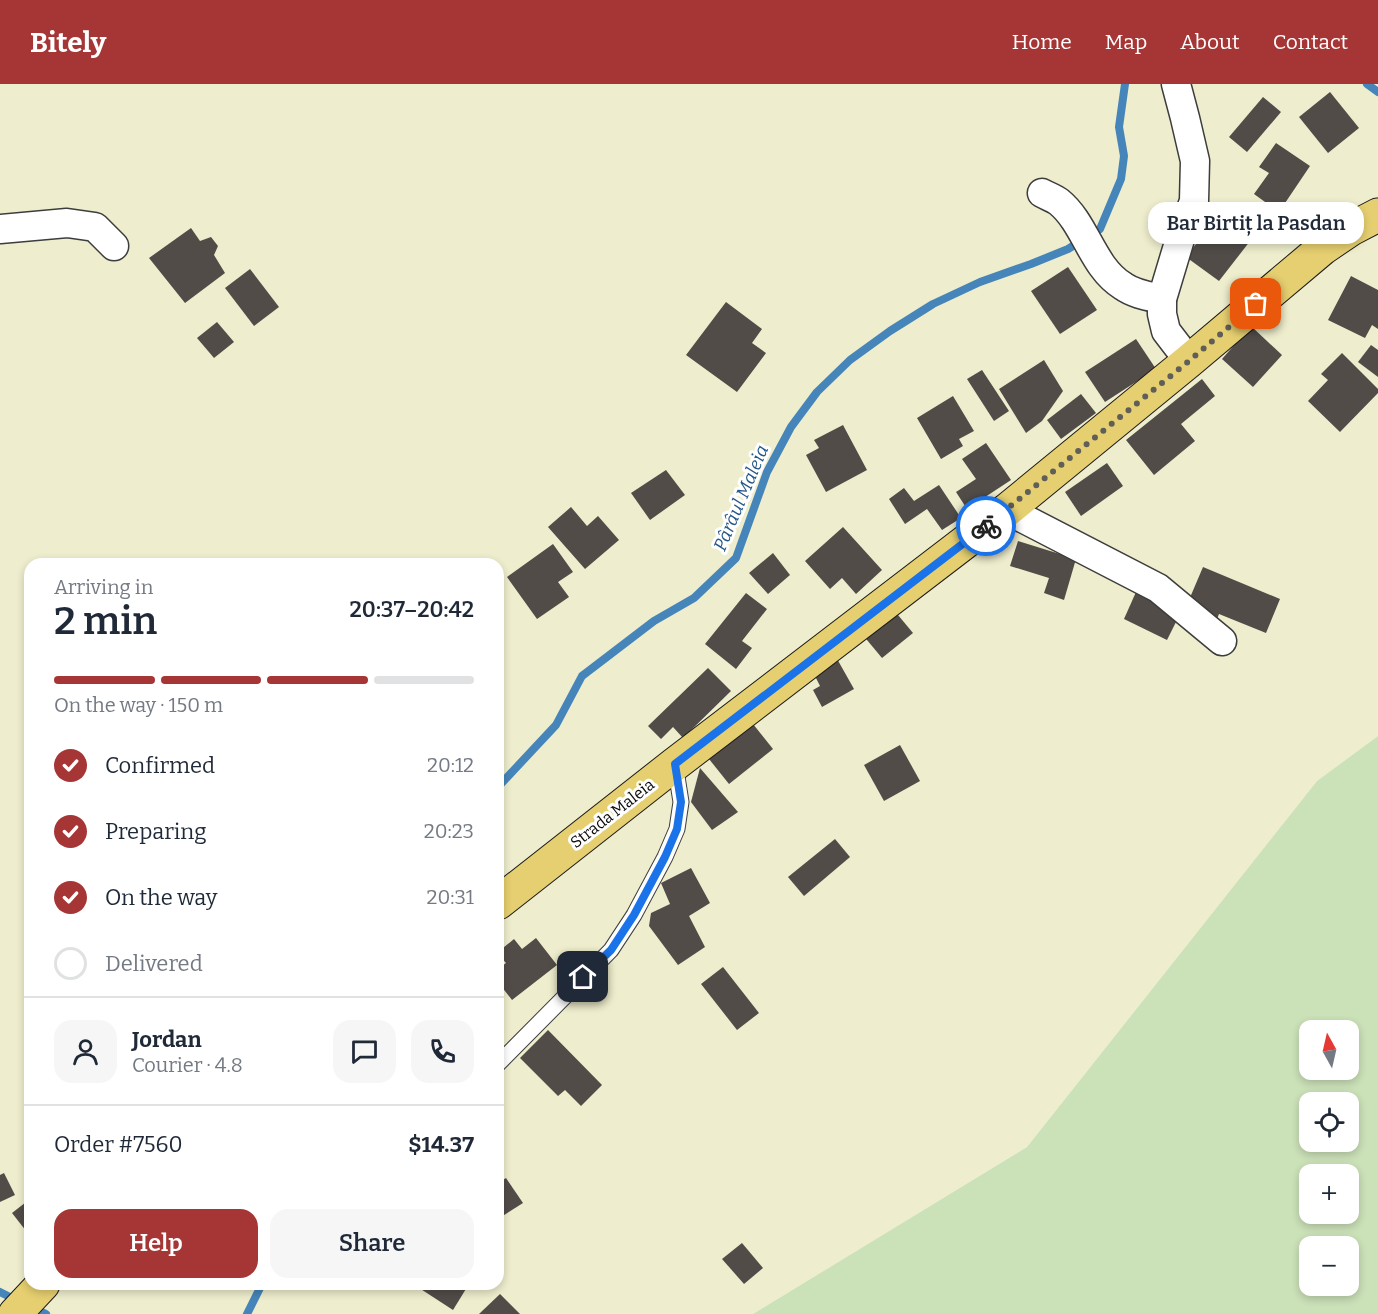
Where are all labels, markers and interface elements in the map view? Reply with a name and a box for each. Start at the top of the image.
text: Bitely [30,26,106,59]
text: Home [1012,29,1072,55]
text: Map [1105,29,1147,55]
text: About [1180,29,1240,55]
text: Contact [1273,29,1348,55]
callout: Bar Birtiț la Pasdan [1148,202,1364,244]
text: Bar Birtiț la Pasdan [1167,211,1346,235]
pin [1230,278,1281,329]
icon: bag [1239,287,1272,320]
water label: Pârâul Maleia [709,442,773,554]
courier [956,496,1016,556]
icon: bike [970,510,1003,543]
text: Arriving in [54,575,153,599]
text: 20:37–20:42 [350,596,474,623]
text: 2 min [54,598,157,644]
text: On the way · 150 m [54,693,223,717]
icon: check [54,749,87,782]
text: Confirmed [105,752,215,779]
text: 20:12 [427,753,474,777]
street label: Strada Maleia [567,775,658,852]
icon: check [54,815,87,848]
text: Preparing [105,818,207,845]
text: 20:23 [424,819,474,843]
icon: check [54,881,87,914]
text: On the way [105,884,217,911]
text: 20:31 [427,885,474,909]
text: Delivered [105,950,203,977]
pin [557,951,608,1002]
icon: home [566,960,599,993]
button: person [54,1020,117,1083]
button: chat [333,1020,396,1083]
button: phone [411,1020,474,1083]
north arrow [1299,1020,1359,1080]
map controls [1299,1020,1359,1296]
text: Jordan [132,1026,202,1053]
text: Courier · 4.8 [132,1053,243,1077]
button: locate [1299,1092,1359,1152]
text: Order #7560 [54,1131,183,1158]
text: $14.37 [408,1131,474,1158]
button: + [1299,1164,1359,1224]
button: Help [54,1209,258,1278]
button: Share [270,1209,474,1278]
button: − [1299,1236,1359,1296]

